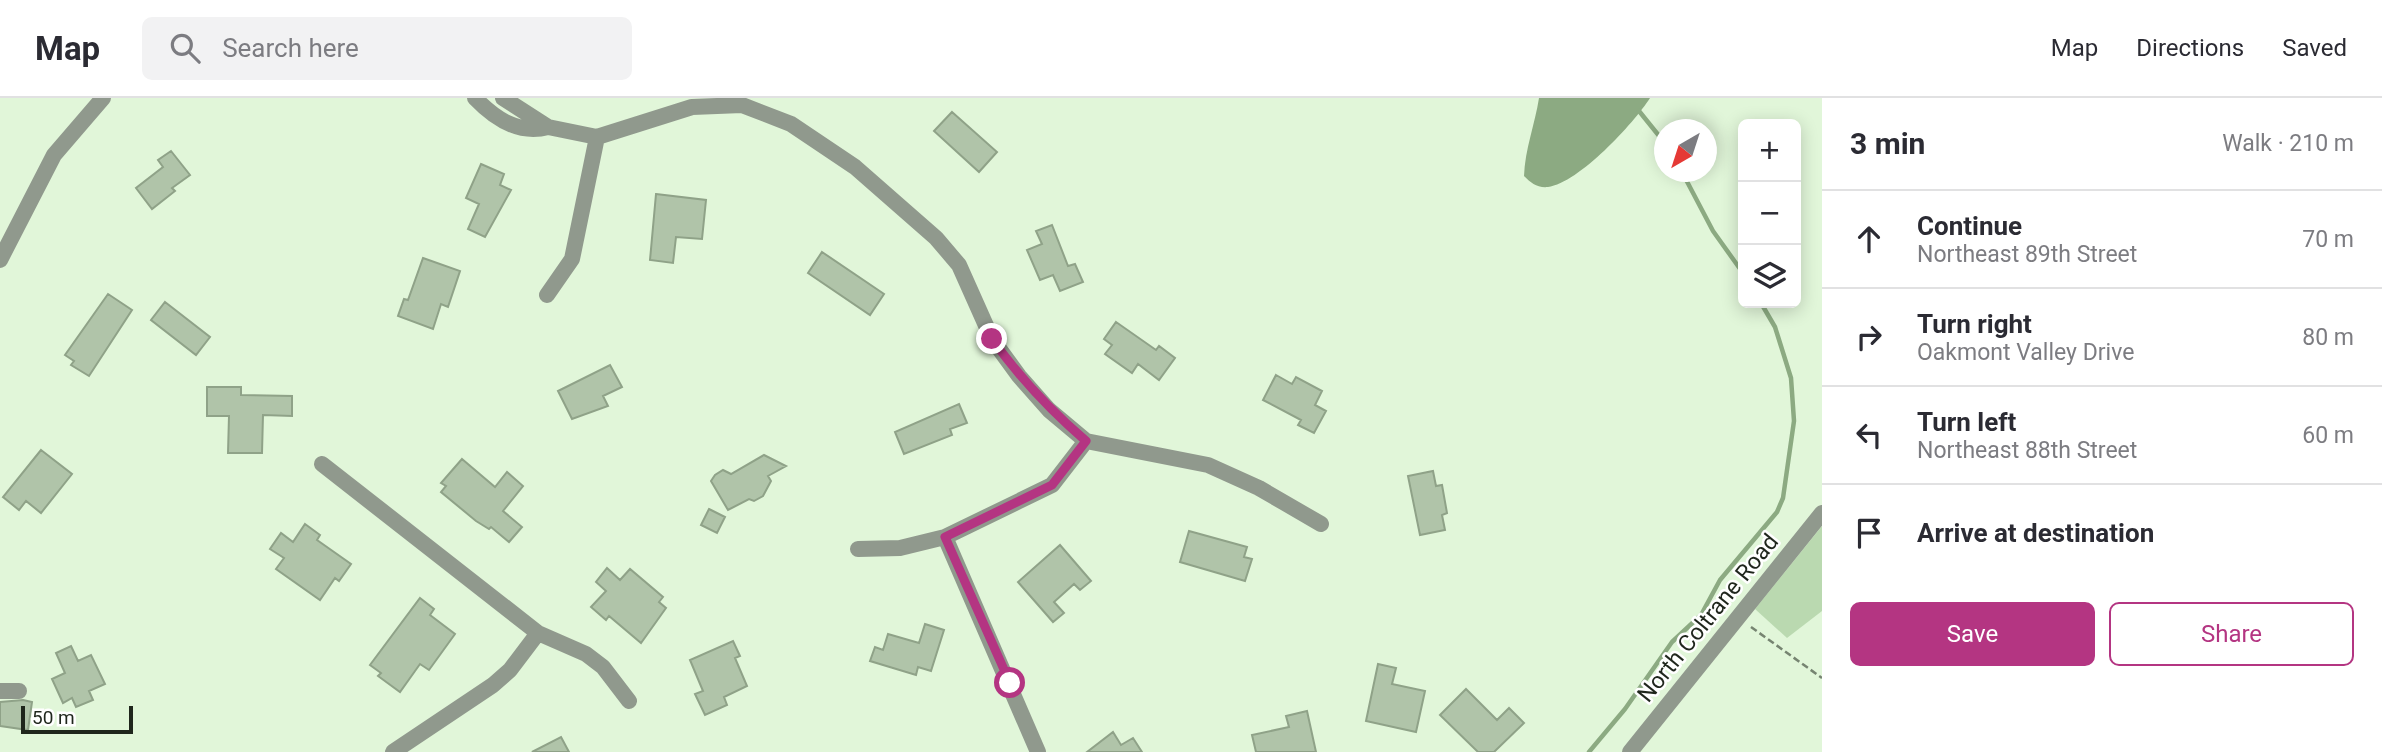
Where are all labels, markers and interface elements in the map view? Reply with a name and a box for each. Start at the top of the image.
search box [142,17,632,80]
text: Map [35,29,100,68]
icon: search [166,29,204,67]
text: Search here [222,33,359,63]
text: Map [2051,34,2098,62]
text: Directions [2136,34,2244,62]
text: Saved [2282,34,2347,62]
north arrow [1654,119,1717,182]
map controls [1738,119,1801,308]
button: + [1738,119,1801,182]
text: 3 min [1850,126,1925,161]
text: Walk · 210 m [2222,130,2354,157]
button: − [1738,182,1801,245]
text: Continue [1917,211,2022,241]
icon: ahead [1850,220,1888,258]
text: 70 m [2302,226,2354,253]
text: Northeast 89th Street [1917,241,2137,268]
button: layers [1738,245,1801,308]
text: Turn right [1917,309,2032,339]
icon: right [1850,318,1888,356]
route end [976,323,1007,354]
text: 80 m [2302,324,2354,351]
text: Oakmont Valley Drive [1917,339,2134,366]
text: Turn left [1917,407,2016,437]
icon: left [1850,416,1888,454]
text: 60 m [2302,422,2354,449]
text: Northeast 88th Street [1917,437,2137,464]
icon: arrive [1850,514,1888,552]
text: Arrive at destination [1917,518,2154,548]
street label: North Coltrane Road [1632,529,1784,707]
button: Save [1850,602,2095,666]
button: Share [2109,602,2354,666]
route start [994,667,1025,698]
scale bar [21,703,133,735]
text: 50 m [32,706,75,729]

